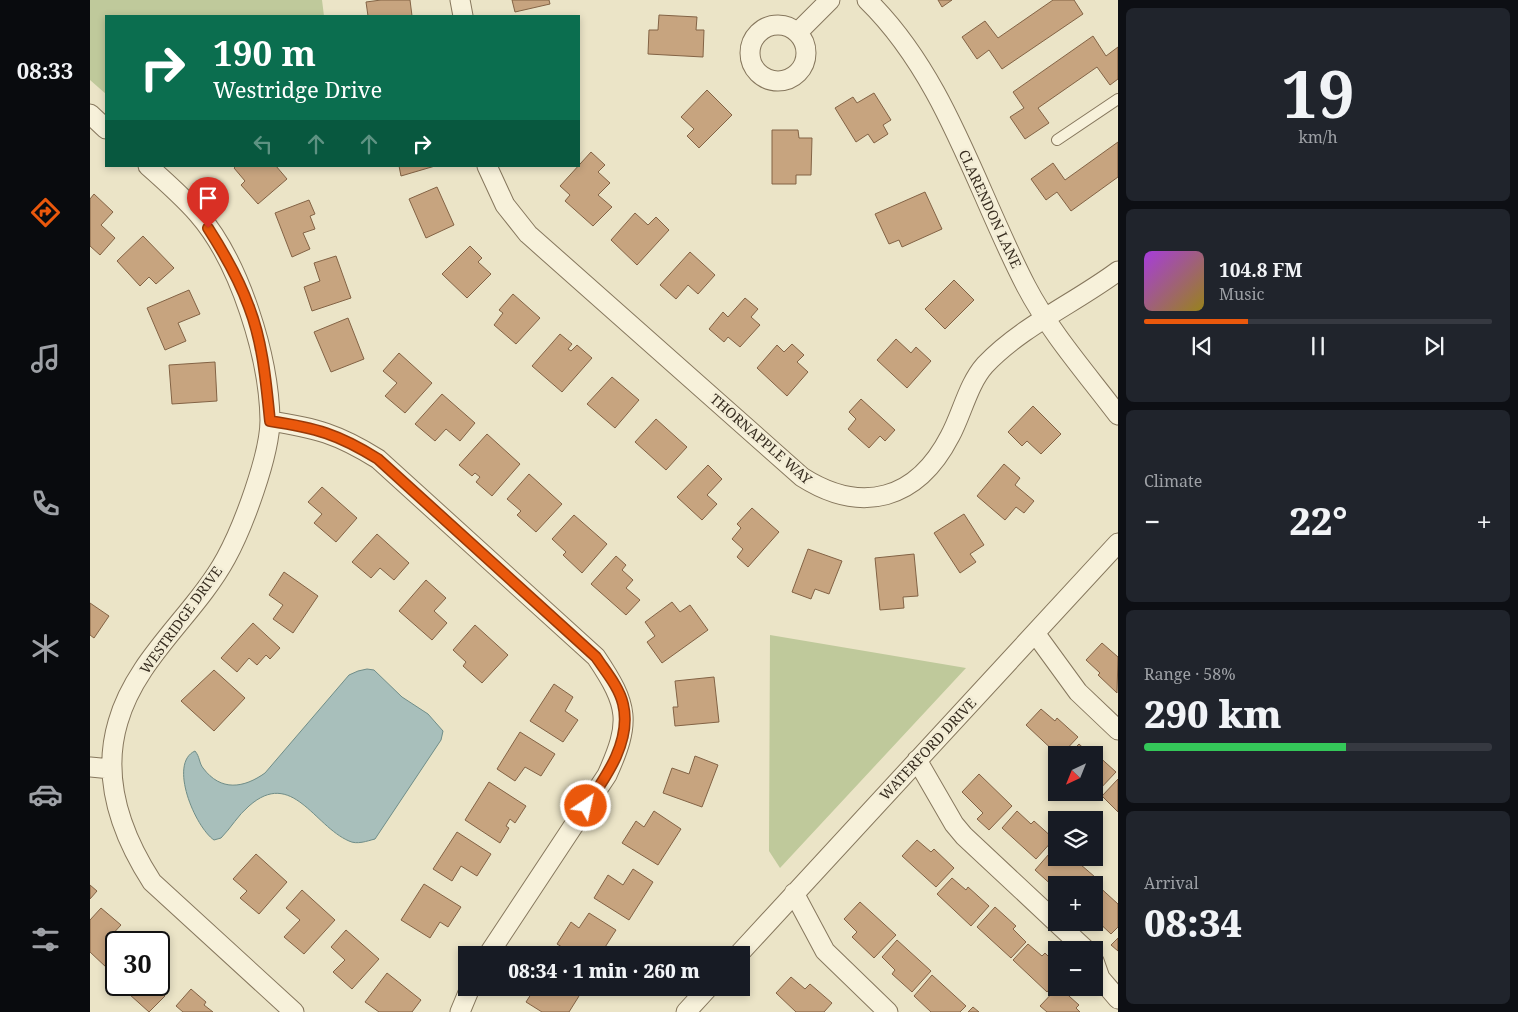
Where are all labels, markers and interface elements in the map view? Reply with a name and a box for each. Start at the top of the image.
text: 190 m [213,29,316,76]
icon: right [130,35,195,100]
text: 19 [1281,49,1355,137]
text: 08:33 [17,55,73,85]
text: Westridge Drive [213,74,382,104]
text: km/h [1298,126,1338,148]
icon: left [249,130,277,158]
icon: ahead [302,130,330,158]
icon: ahead [355,130,383,158]
icon: right [408,130,436,158]
street label: CLARENDON LANE [955,146,1026,271]
pin [187,177,229,228]
icon: arrive [194,184,222,212]
icon: directions [28,195,63,230]
text: 104.8 FM [1219,257,1302,283]
text: Music [1219,283,1264,305]
icon: previous [1188,332,1216,360]
icon: pause [1304,332,1332,360]
icon: next [1420,332,1448,360]
icon: music [28,341,63,376]
street label: THORNAPPLE WAY [706,389,816,488]
text: Climate [1144,470,1202,492]
icon: phone [28,486,63,521]
text: 22° [1289,494,1347,546]
text: − [1144,502,1160,540]
text: + [1476,502,1492,540]
street label: WESTRIDGE DRIVE [135,562,226,677]
icon: climate [28,631,63,666]
text: Range · 58% [1144,663,1236,685]
text: 290 km [1144,687,1282,739]
street label: WATERFORD DRIVE [875,693,980,804]
north arrow [1048,746,1102,801]
map controls [1048,746,1103,996]
icon: car [28,777,63,812]
position arrow [559,779,611,831]
button: layers [1048,811,1103,866]
text: Arrival [1144,872,1199,894]
button: + [1048,876,1103,931]
text: 08:34 [1144,896,1242,948]
icon: filters [28,922,63,957]
speed limit sign: 30 [105,931,170,996]
button: − [1048,941,1103,996]
text: 08:34 · 1 min · 260 m [508,958,700,984]

